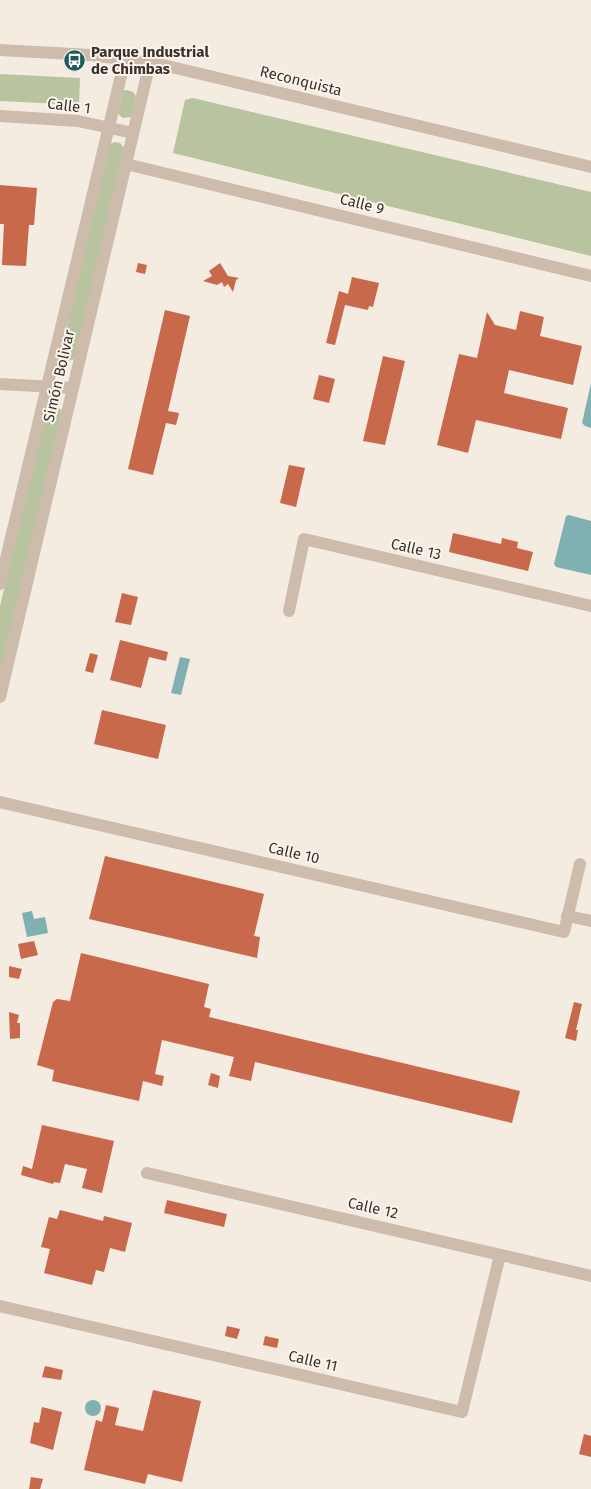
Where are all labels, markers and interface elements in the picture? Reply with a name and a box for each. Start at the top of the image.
place label: Parque Industrial de Chimbas [91,43,209,78]
bus stop icon: Parque Industrial de Chimbas [63,49,87,73]
street label: Reconquista [258,62,344,100]
street label: Calle 1 [46,94,92,118]
street label: Calle 9 [338,190,386,218]
street label: Simón Bolivar [40,328,78,424]
street label: Calle 13 [389,534,443,564]
street label: Calle 10 [267,838,321,868]
street label: Calle 12 [346,1193,400,1223]
street label: Calle 11 [287,1347,339,1375]

